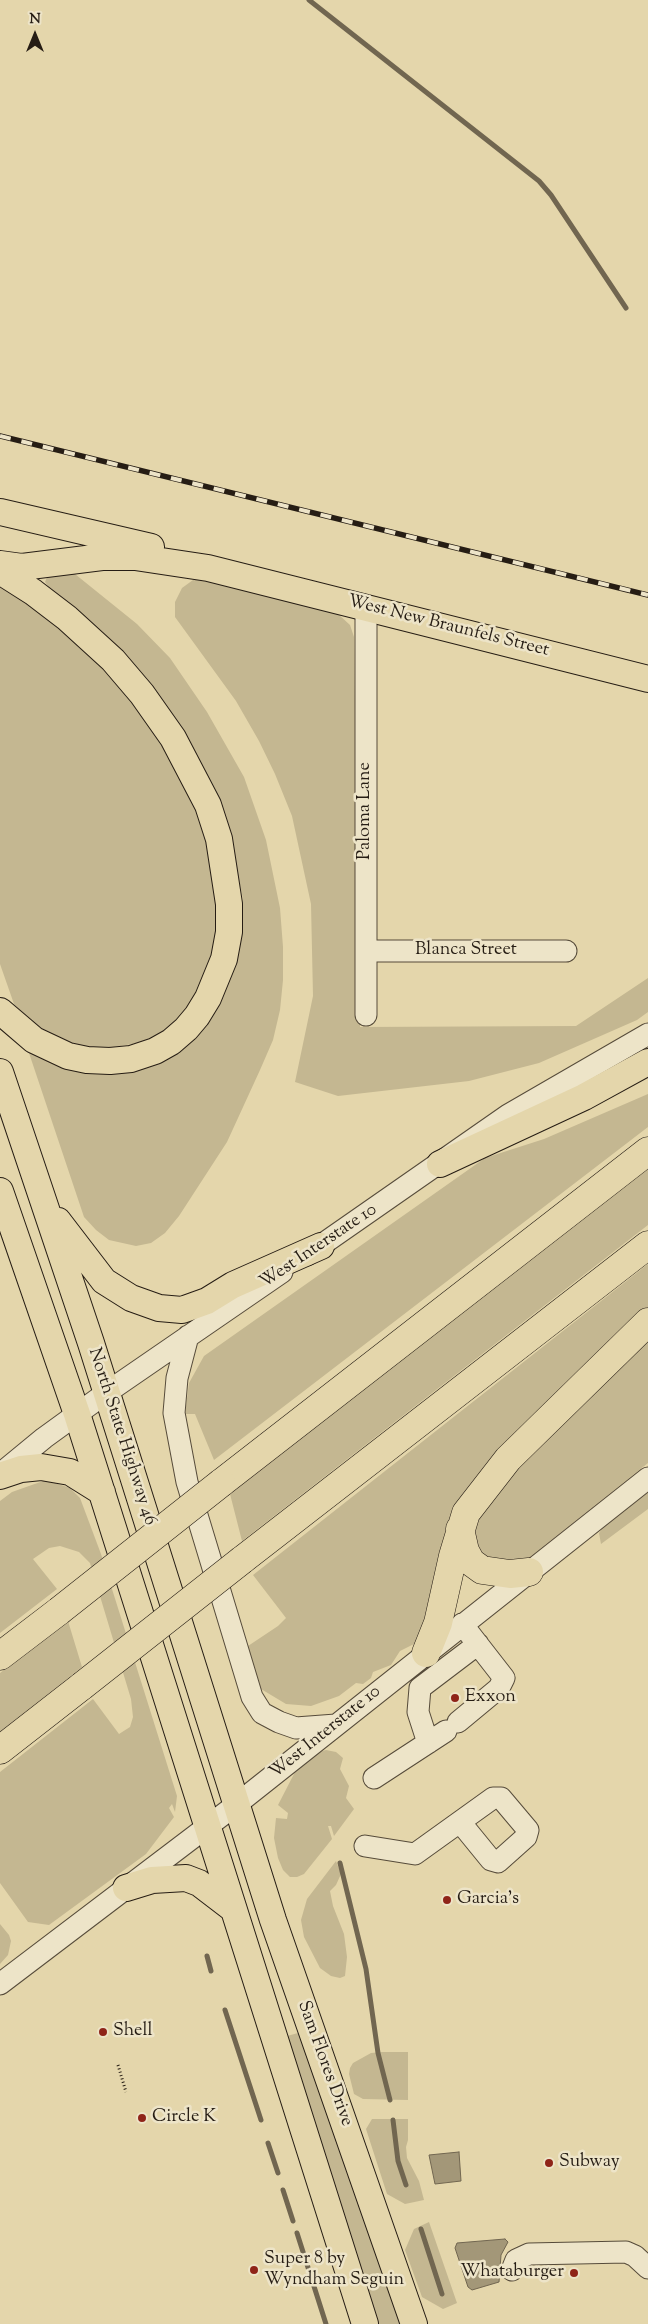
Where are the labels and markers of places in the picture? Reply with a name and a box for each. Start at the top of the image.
place label: Exxon [465,1687,516,1709]
marker: Exxon [449,1692,461,1704]
place label: Garcia’s [457,1889,519,1911]
marker: Garcia’s [441,1894,453,1906]
place label: Shell [113,2021,152,2043]
marker: Shell [97,2026,109,2038]
place label: Circle K [152,2107,216,2129]
marker: Circle K [136,2112,148,2124]
place label: Subway [559,2152,620,2174]
marker: Subway [543,2157,555,2169]
place label: Super 8 by Wyndham Seguin [264,2249,404,2292]
place label: Whataburger [460,2262,564,2284]
marker: Super 8 by Wyndham Seguin [248,2264,260,2276]
marker: Whataburger [568,2267,580,2279]

